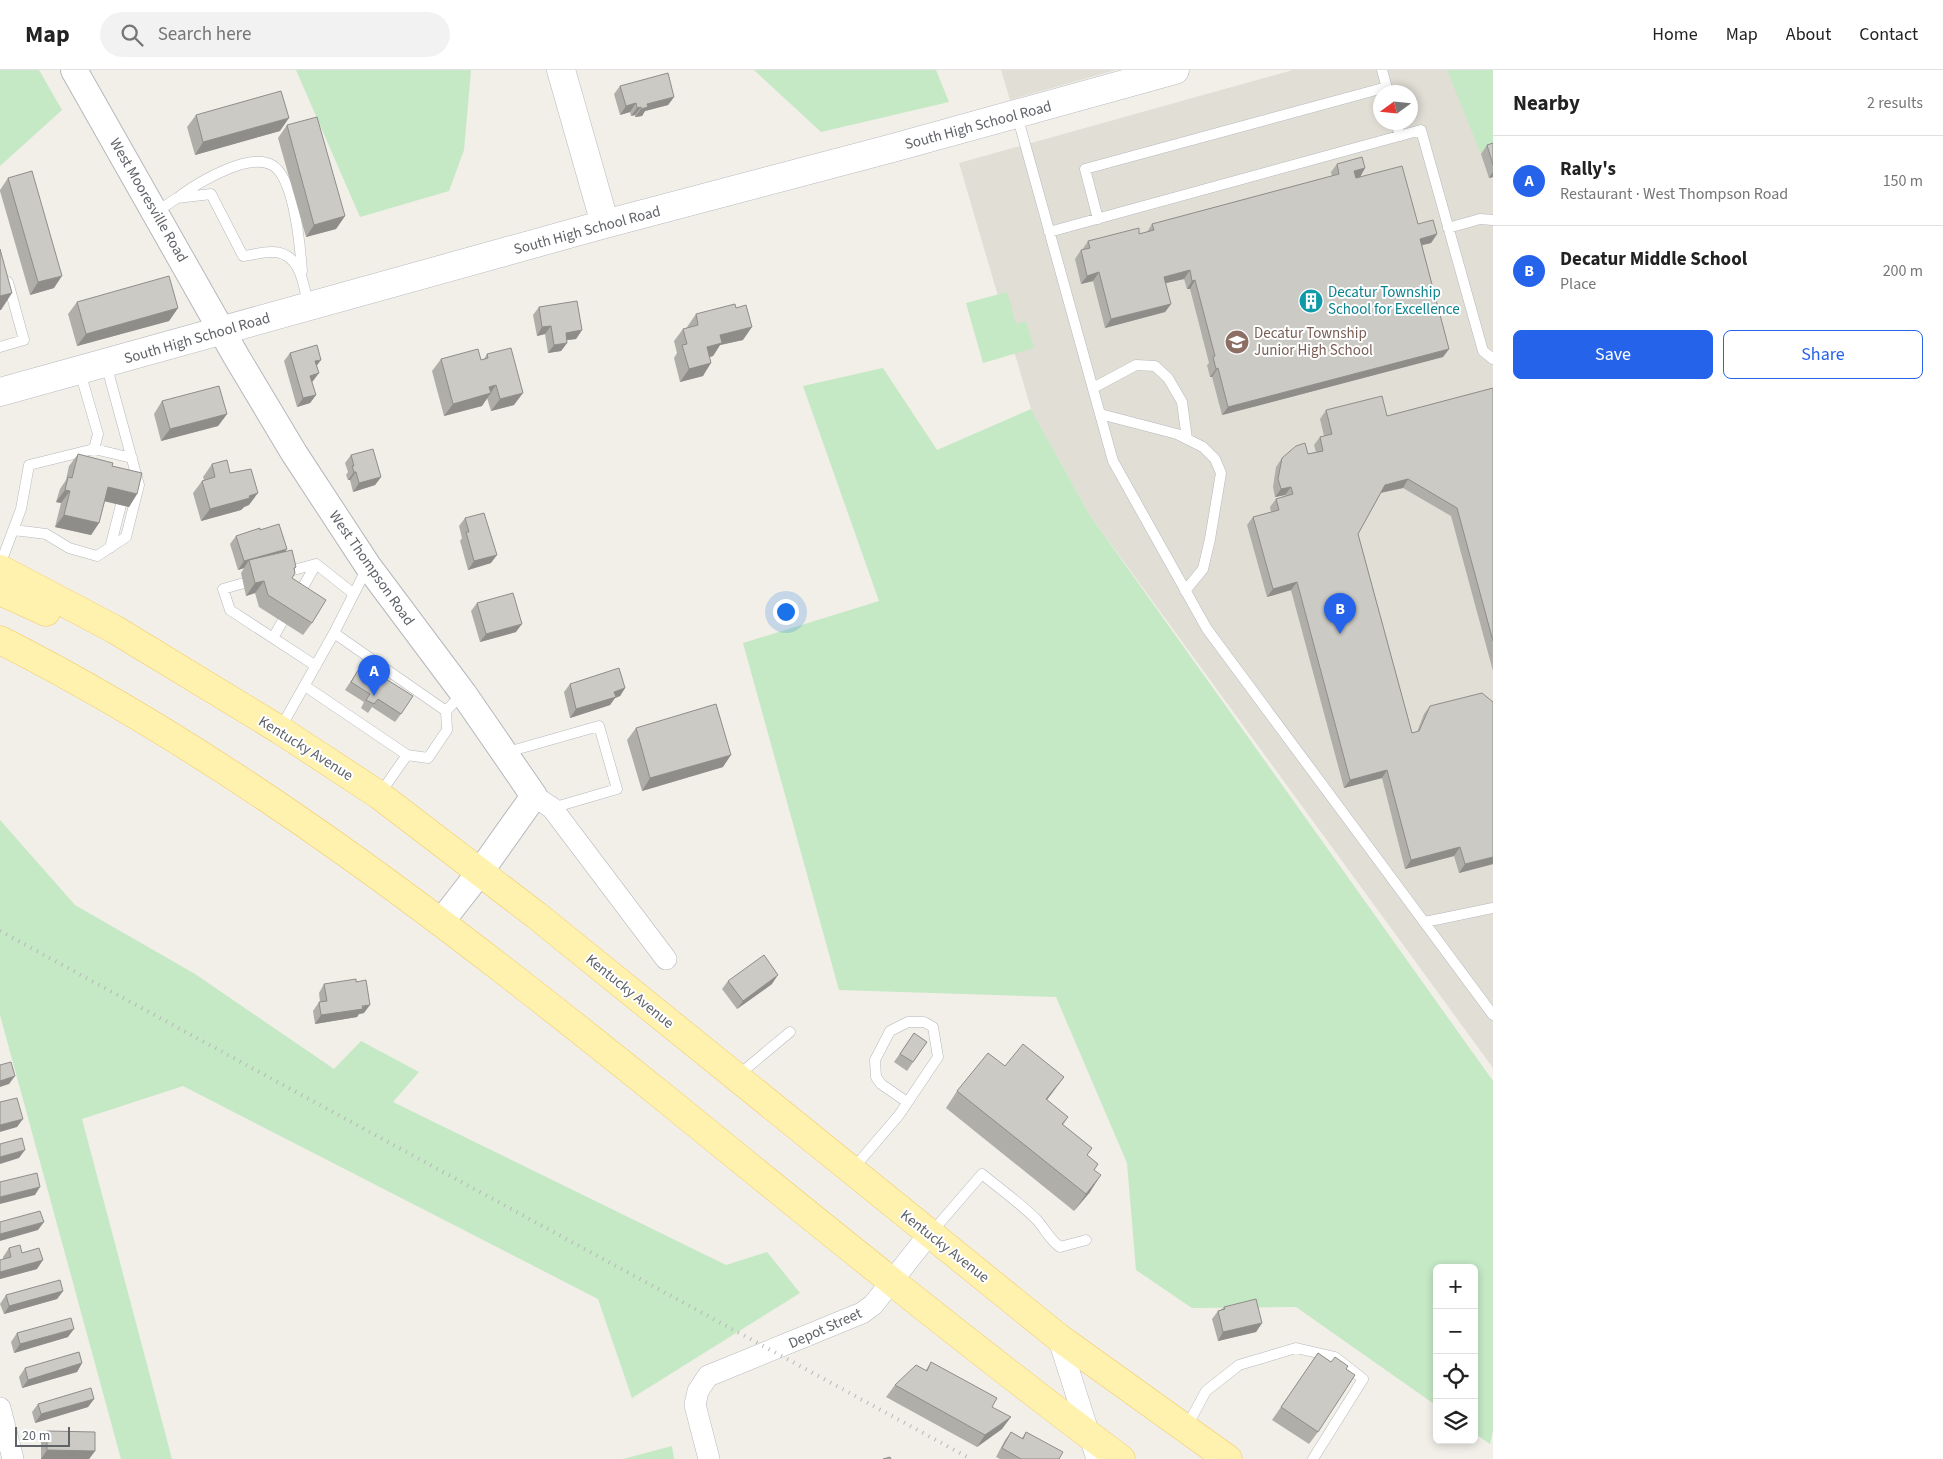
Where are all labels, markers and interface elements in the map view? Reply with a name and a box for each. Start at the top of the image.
search box [100,12,450,57]
text: Map [25,17,70,52]
icon: search [118,21,146,49]
text: Search here [158,21,251,48]
text: Home [1652,22,1698,47]
text: Map [1726,22,1758,47]
text: About [1786,22,1831,47]
text: Contact [1859,22,1918,47]
north arrow [1373,85,1418,130]
text: Nearby [1513,88,1580,118]
text: 2 results [1867,92,1923,114]
street label: South High School Road [902,96,1054,155]
street label: West Mooresville Road [104,134,193,266]
text: Rally's [1560,156,1616,183]
text: A [1524,170,1534,192]
text: 150 m [1883,170,1923,192]
text: Restaurant · West Thompson Road [1560,183,1788,205]
street label: South High School Road [511,201,663,260]
text: Decatur Middle School [1560,246,1747,273]
text: B [1524,260,1534,282]
text: 200 m [1883,260,1923,282]
text: Place [1560,273,1596,295]
place label: Decatur Township School for Excellence [1328,282,1460,320]
building icon: Decatur Township School for Excellence [1298,288,1324,314]
street label: South High School Road [122,308,273,369]
place label: Decatur Township Junior High School [1254,323,1373,361]
school or university icon: Decatur Township Junior High School [1224,329,1250,355]
button: Save [1513,330,1713,379]
button: Share [1723,330,1923,379]
street label: West Thompson Road [324,506,419,630]
pin: B [1324,593,1356,634]
your location [773,599,799,625]
pin: A [358,655,390,696]
street label: Kentucky Avenue [254,711,357,786]
street label: Kentucky Avenue [581,949,678,1034]
street label: Kentucky Avenue [896,1205,994,1288]
map controls [1433,1264,1478,1444]
button: + [1433,1264,1478,1309]
street label: Depot Street [785,1303,865,1354]
button: − [1433,1309,1478,1354]
button: locate [1433,1354,1478,1399]
button: layers [1433,1399,1478,1444]
scale bar [15,1424,70,1447]
text: 20 m [22,1426,50,1446]

